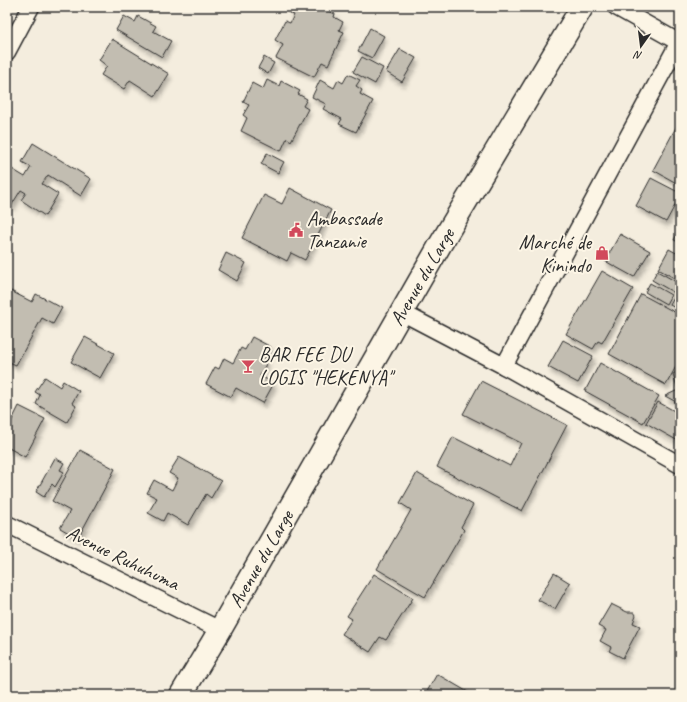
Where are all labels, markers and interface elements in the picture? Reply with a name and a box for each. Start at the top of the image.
north arrow [621,26,661,66]
text: N [631,48,644,63]
place label: Ambassade Tanzanie [307,206,383,254]
public building icon: Ambassade Tanzanie [288,222,304,238]
street label: Avenue du Large [384,223,461,330]
place label: Marché de Kinindo [519,230,592,278]
shop icon: Marché de Kinindo [594,245,610,261]
place label: BAR FEE DU LOGIS "HEKENYA" [259,342,396,390]
bar icon: BAR FEE DU LOGIS "HEKENYA" [240,358,256,374]
street label: Avenue du Large [223,505,300,612]
street label: Avenue Ruhuhuma [62,520,185,597]

